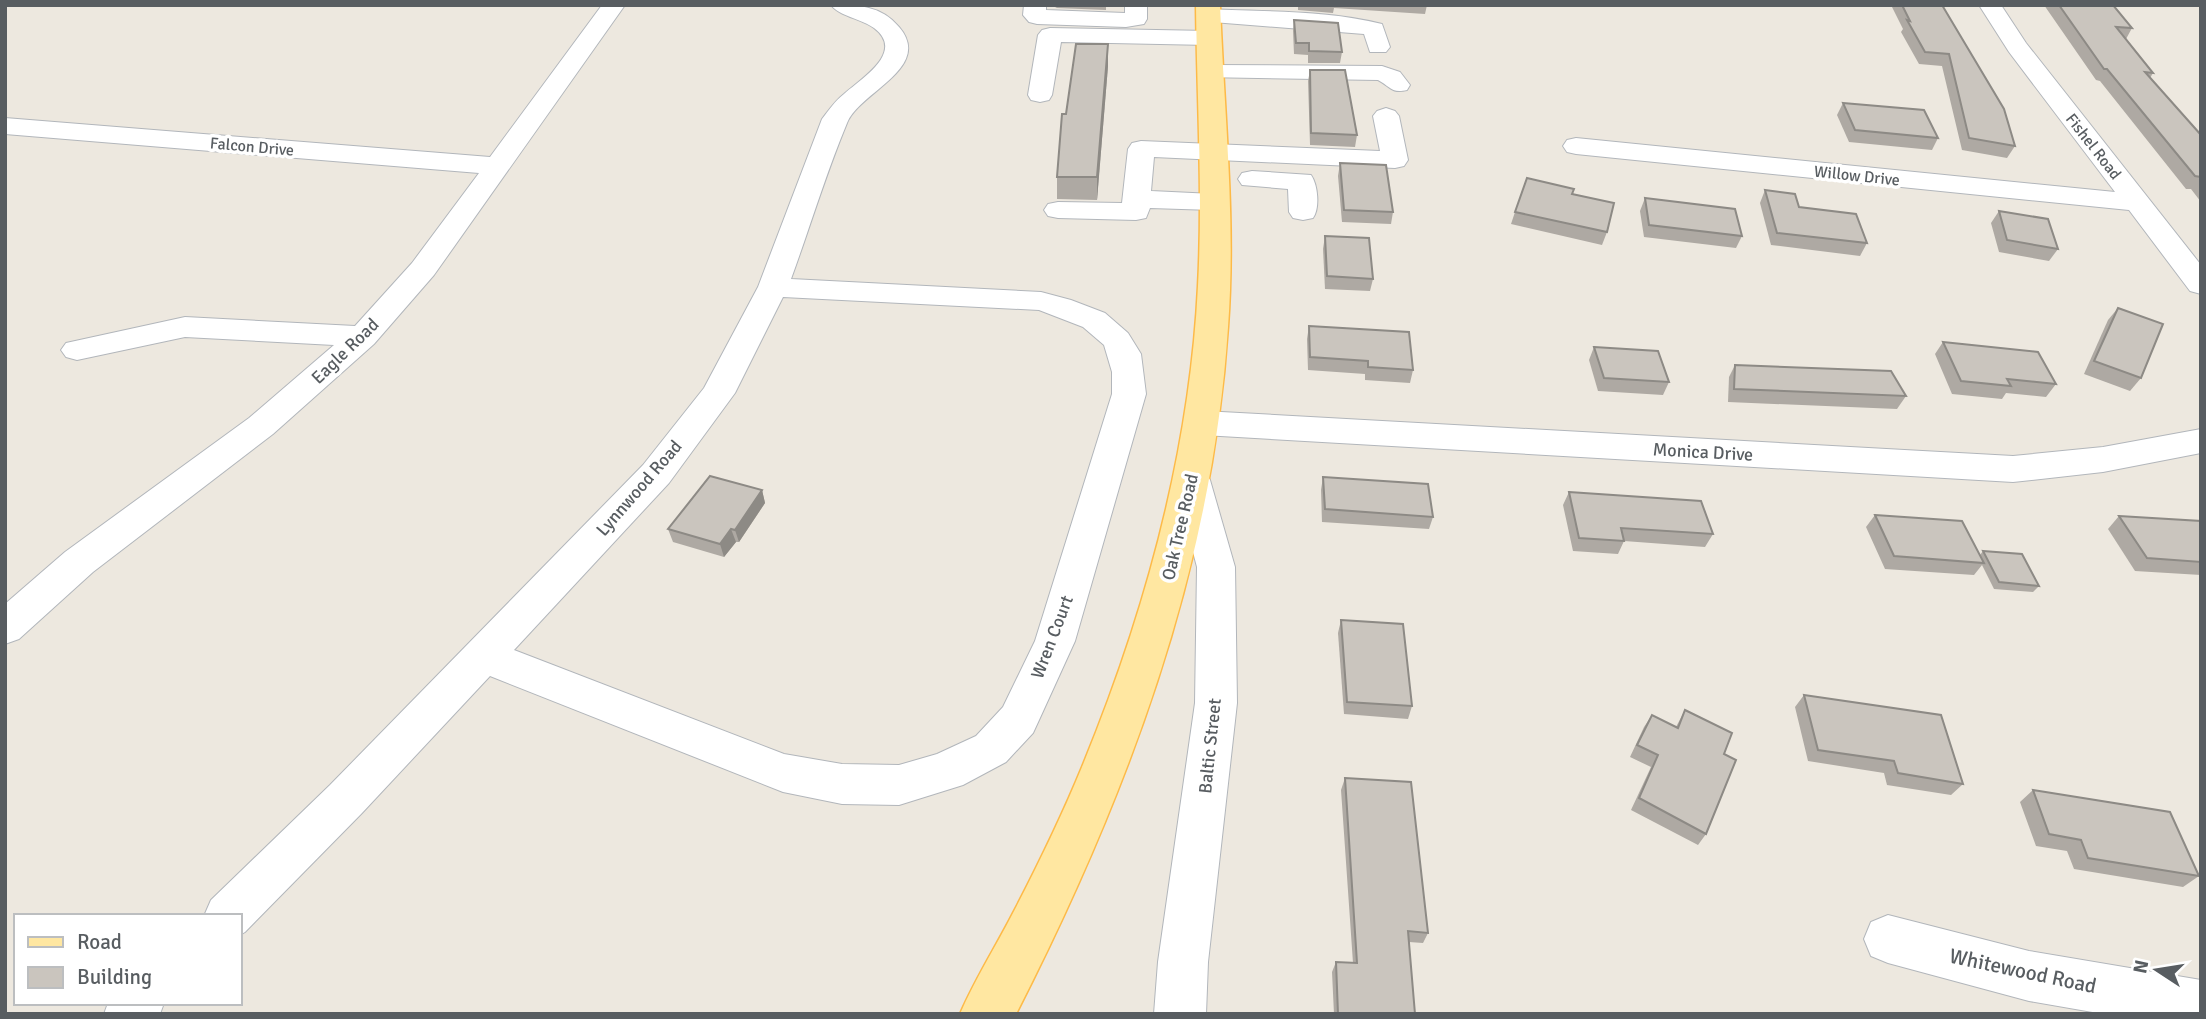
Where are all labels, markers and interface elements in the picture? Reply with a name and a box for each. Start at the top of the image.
street label: Fishel Road [2061,109,2125,184]
street label: Falcon Drive [209,133,295,161]
street label: Willow Drive [1813,162,1901,190]
street label: Eagle Road [307,313,383,389]
street label: Lynnwood Road [591,436,687,540]
street label: Monica Drive [1652,438,1754,466]
street label: Oak Tree Road [1157,472,1203,582]
street label: Wren Court [1026,592,1078,682]
street label: Baltic Street [1194,697,1226,795]
legend [14,914,242,1005]
text: Road [77,929,122,955]
north arrow [2122,935,2192,1005]
street label: Whitewood Road [1947,943,2099,999]
text: N [2128,958,2154,976]
text: Building [77,964,152,990]

